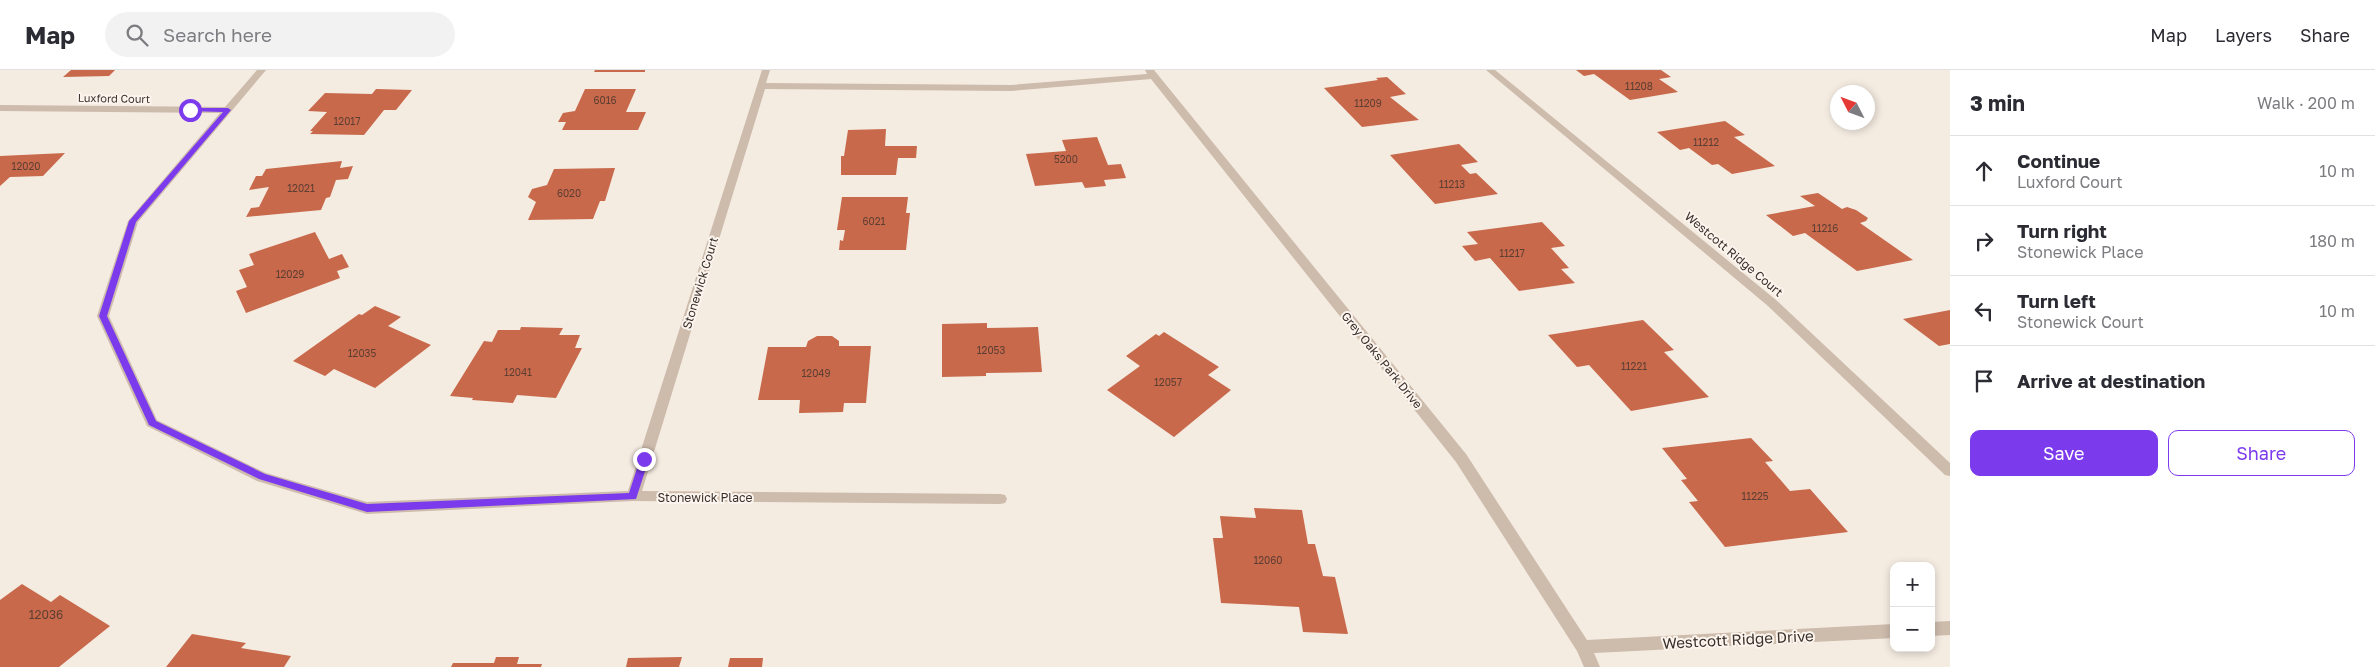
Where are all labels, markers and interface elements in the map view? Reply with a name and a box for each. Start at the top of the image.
search box [105,12,455,57]
text: Map [25,20,75,49]
icon: search [123,21,151,49]
text: Search here [163,23,272,46]
text: Map [2150,24,2187,46]
text: Layers [2215,24,2272,46]
text: Share [2300,24,2350,46]
house number: 11208 [1625,80,1653,92]
north arrow [1830,85,1875,130]
text: 3 min [1970,90,2025,116]
street label: Luxford Court [78,91,150,105]
text: Walk · 200 m [2257,93,2355,113]
house number: 6016 [593,94,617,106]
house number: 11209 [1354,97,1382,109]
route start [179,99,202,122]
house number: 12017 [334,115,361,127]
house number: 11212 [1693,136,1719,148]
text: Continue [2017,149,2100,172]
house number: 5200 [1054,153,1078,165]
icon: ahead [1970,157,1998,185]
house number: 12020 [12,160,40,172]
text: 10 m [2319,161,2355,181]
text: Luxford Court [2017,172,2123,192]
house number: 11213 [1439,178,1465,190]
house number: 12021 [287,182,315,194]
house number: 6020 [557,187,581,199]
street label: Westcott Ridge Court [1682,208,1786,300]
house number: 6021 [863,215,886,227]
text: Turn right [2017,219,2107,242]
house number: 11216 [1812,222,1838,234]
icon: right [1970,227,1998,255]
text: 180 m [2309,231,2355,251]
street label: Stonewick Court [679,235,721,331]
text: Stonewick Place [2017,242,2144,262]
house number: 11217 [1499,247,1525,259]
house number: 12029 [276,268,304,280]
text: Turn left [2017,289,2096,312]
icon: left [1970,297,1998,325]
text: 10 m [2319,301,2355,321]
street label: Grey Oaks Park Drive [1338,309,1426,411]
text: Stonewick Court [2017,312,2144,332]
house number: 12053 [977,344,1005,356]
house number: 12035 [348,347,376,359]
house number: 11221 [1621,360,1647,372]
house number: 12041 [504,366,532,378]
house number: 12049 [802,367,831,379]
icon: arrive [1970,367,1998,395]
text: Arrive at destination [2017,369,2205,392]
house number: 12057 [1154,376,1182,388]
button: Save [1970,430,2158,476]
button: Share [2168,430,2355,476]
route end [633,448,656,471]
street label: Stonewick Place [658,490,752,505]
house number: 11225 [1741,490,1769,502]
house number: 12060 [1253,554,1283,566]
map controls [1890,562,1935,652]
button: + [1890,562,1935,607]
house number: 12036 [29,607,63,622]
button: − [1890,607,1935,652]
street label: Westcott Ridge Drive [1662,626,1814,652]

